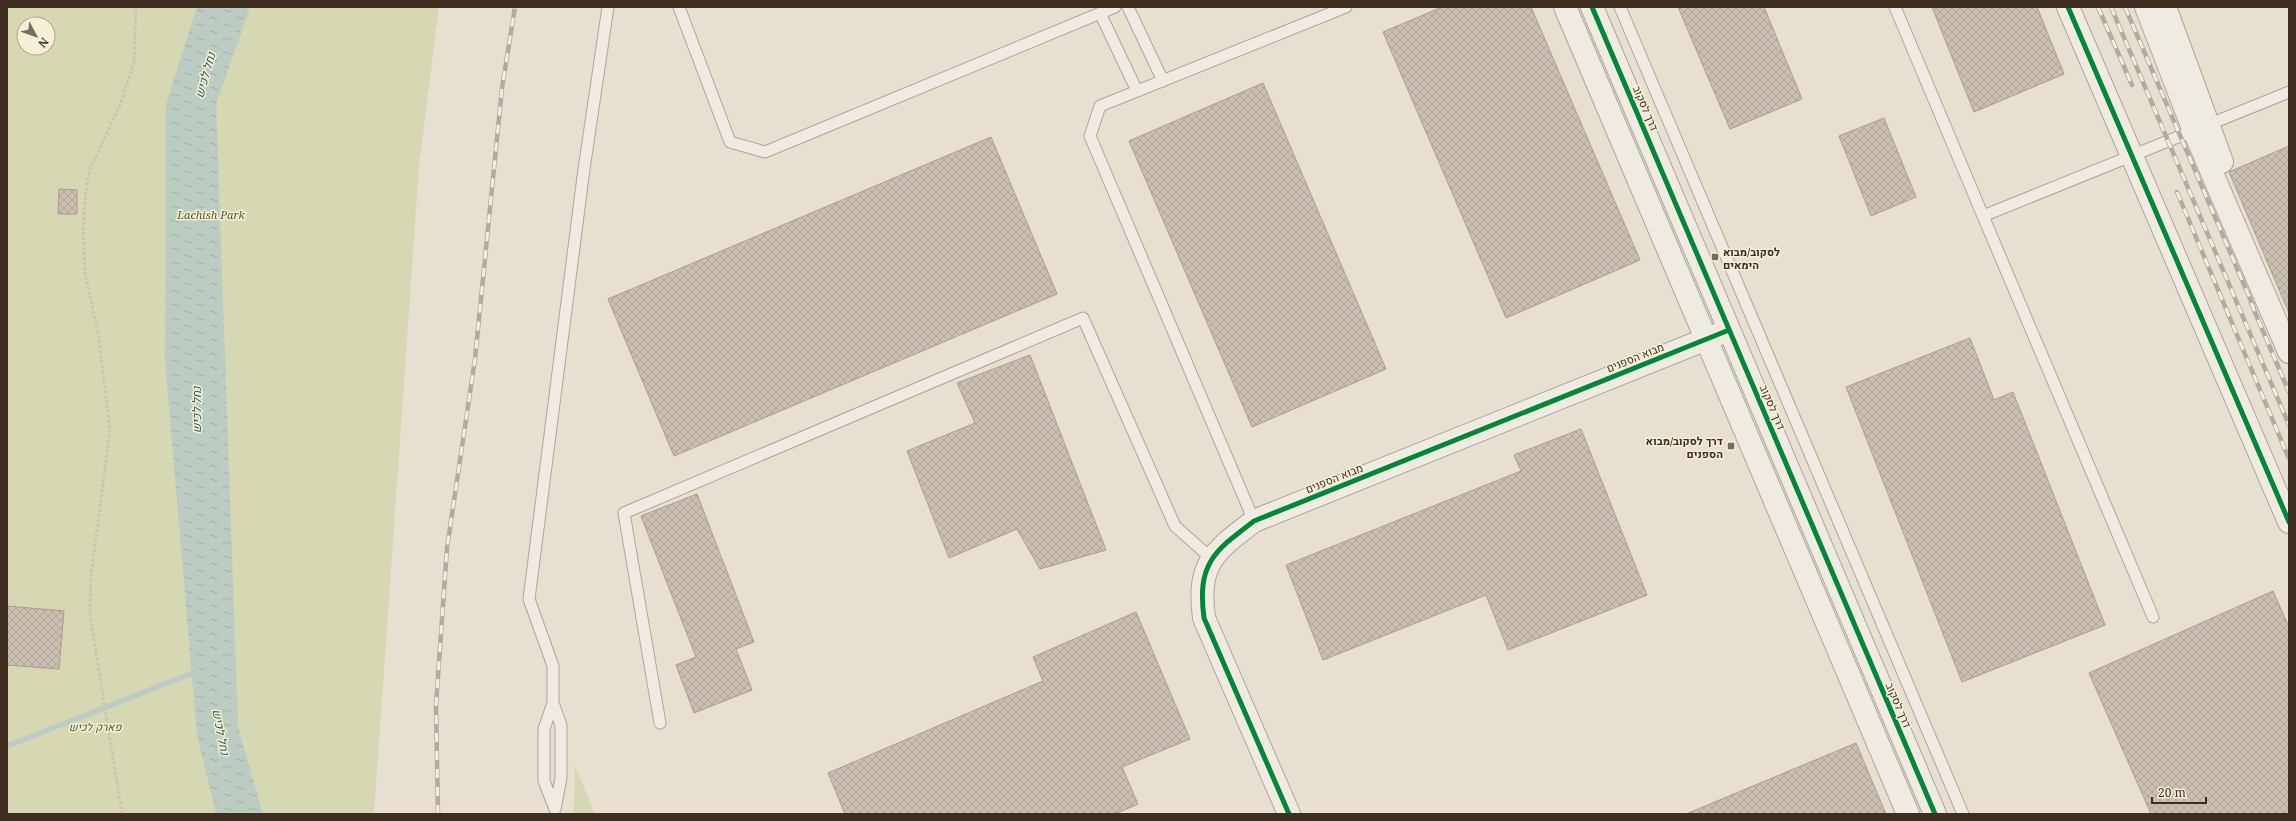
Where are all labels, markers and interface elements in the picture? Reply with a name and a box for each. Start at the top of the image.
north arrow [16,16,56,56]
text: N [35,35,52,51]
water label: נחל לכיש [190,49,220,100]
street label: דרך לסקוב [1630,83,1662,133]
park label: Lachish Park [176,207,246,222]
place label: לסקוב/מבוא הימאים [1723,244,1780,272]
marker: לסקוב/מבוא הימאים [1710,252,1720,262]
street label: מבוא הספנים [1604,339,1666,375]
street label: דרך לסקוב [1757,382,1789,432]
water label: נחל לכיש [188,385,205,433]
place label: דרך לסקוב/מבוא הספנים [1646,433,1723,461]
marker: דרך לסקוב/מבוא הספנים [1726,441,1736,451]
street label: מבוא הספנים [1303,460,1365,496]
street label: דרך לסקוב [1883,680,1915,730]
water label: נחל לכיש [208,707,234,758]
park label: פארק לכיש [69,719,122,734]
scale bar [2152,779,2206,805]
text: 20 m [2158,784,2186,801]

